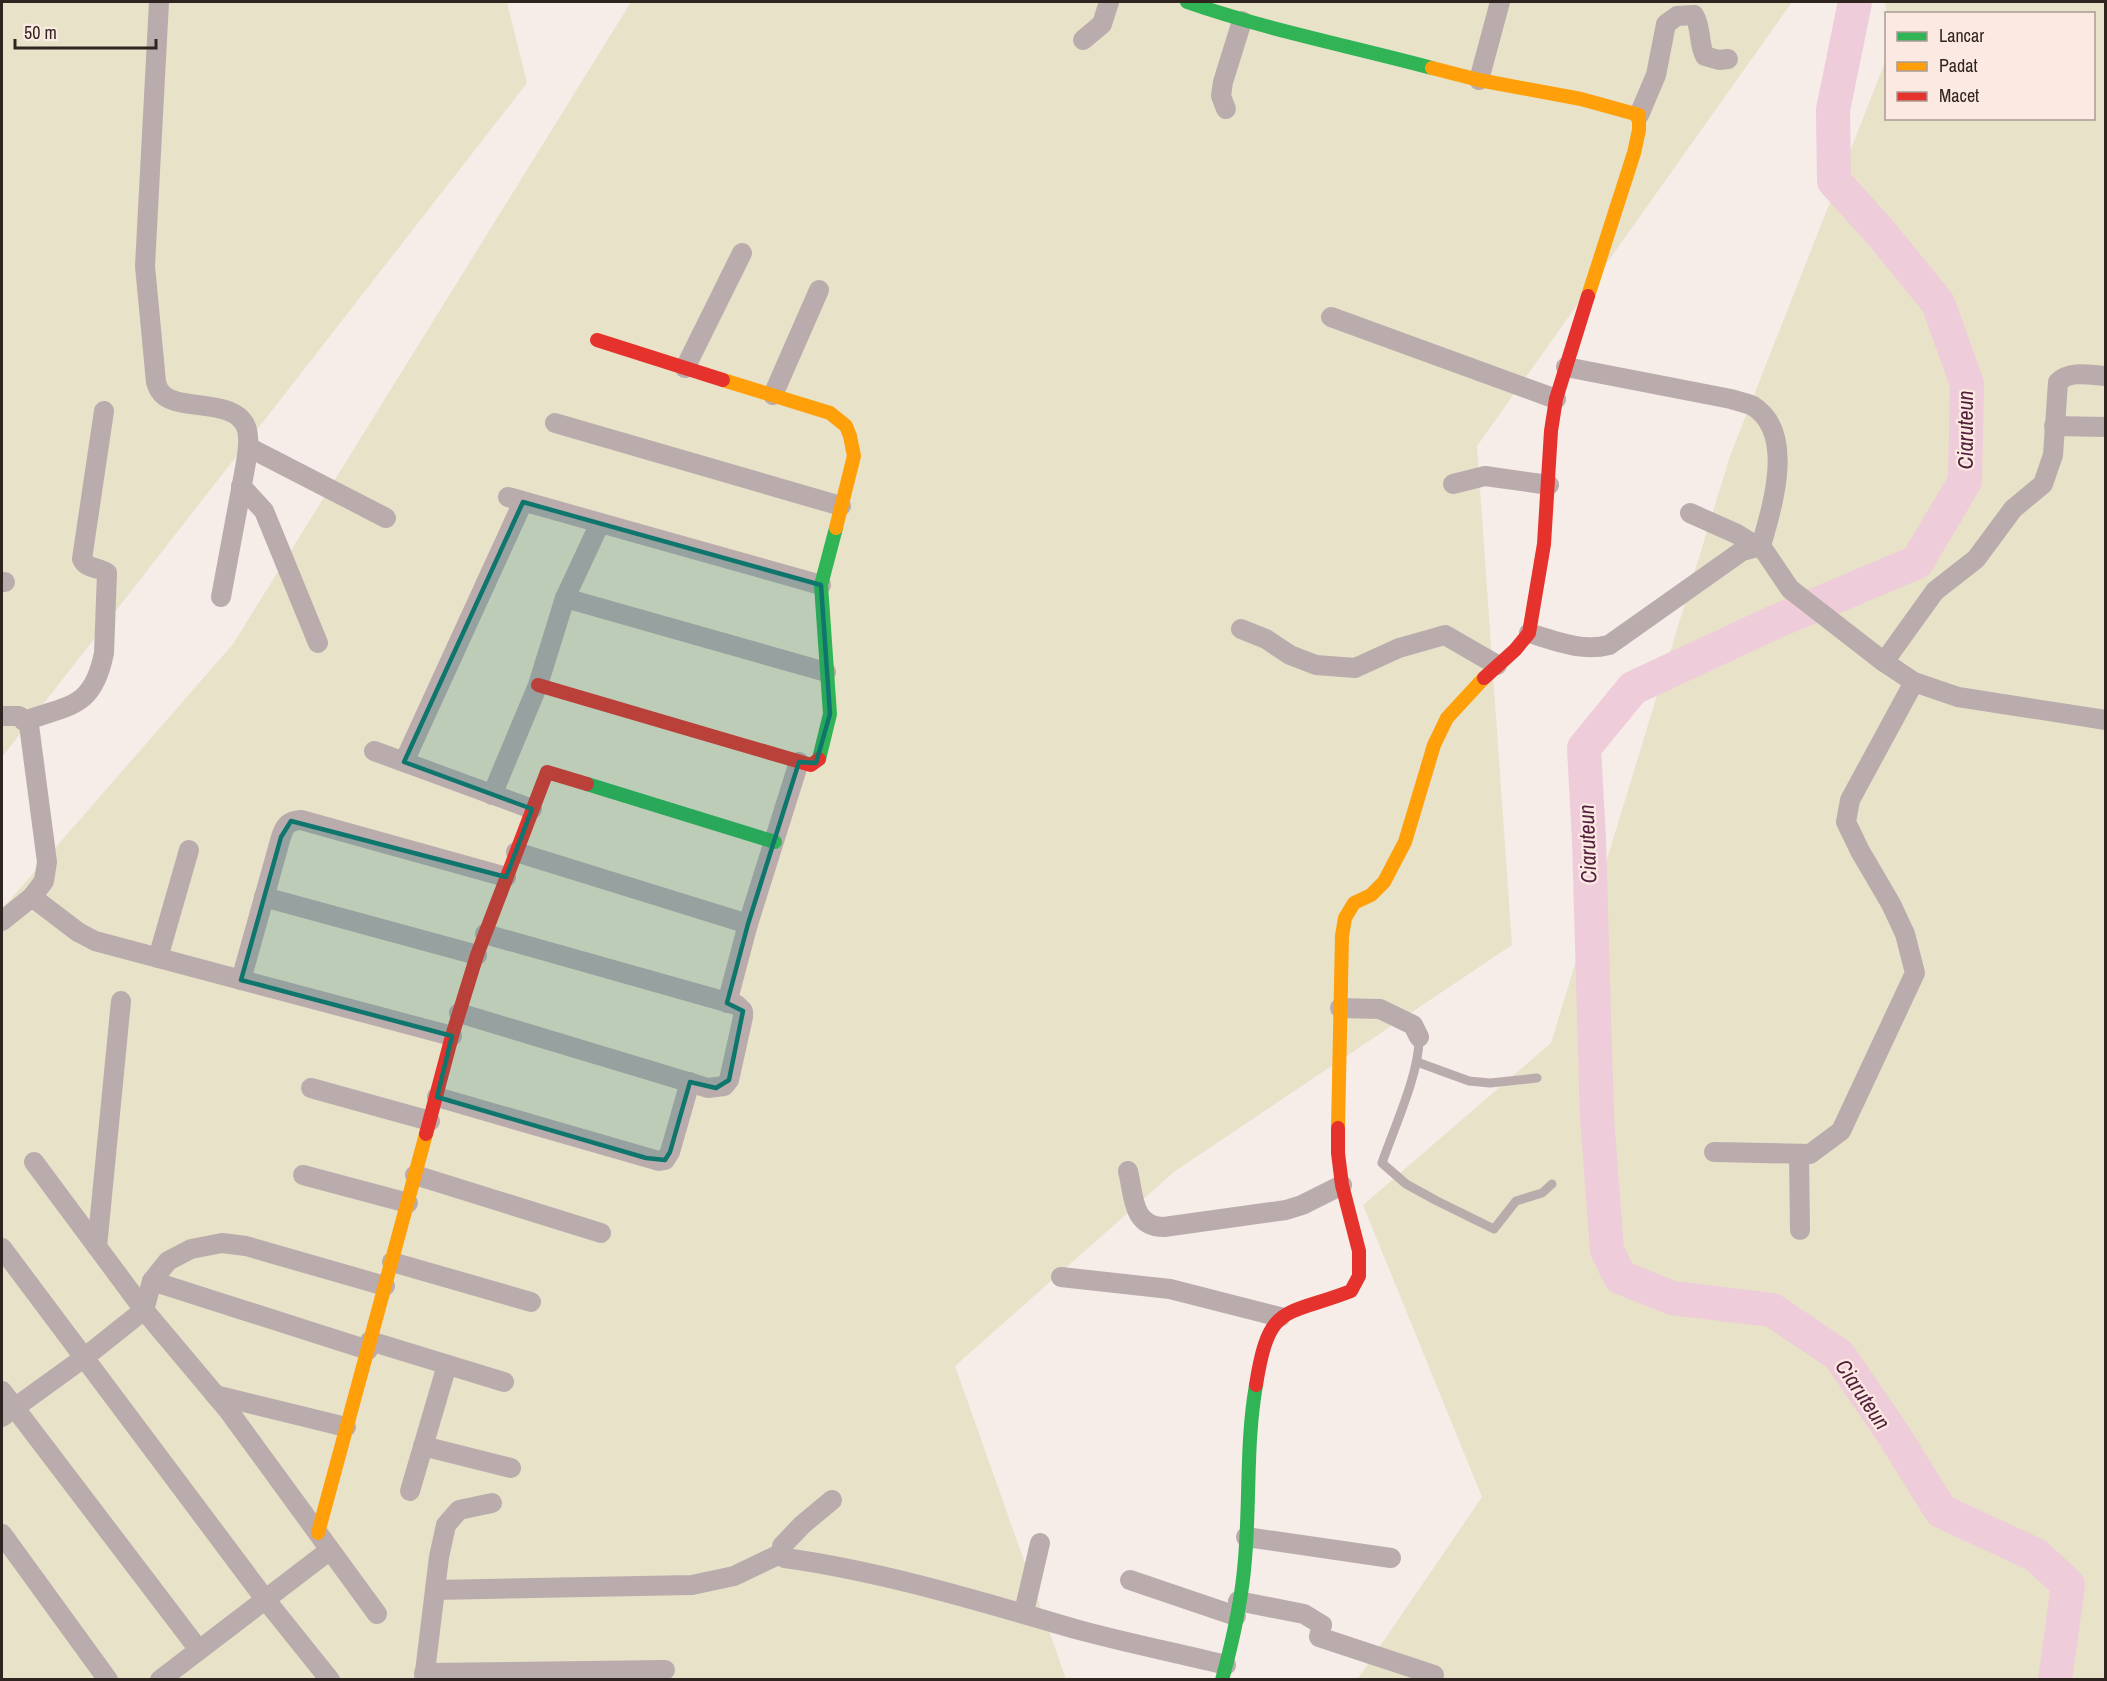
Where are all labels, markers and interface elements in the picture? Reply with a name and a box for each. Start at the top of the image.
scale bar [15,12,156,50]
legend [1885,12,2095,120]
text: 50 m [24,20,57,45]
text: Lancar [1939,23,1984,48]
text: Padat [1939,53,1978,78]
text: Macet [1939,83,1979,108]
water label: Ciaruteun [1950,390,1980,470]
water label: Ciaruteun [1571,804,1603,884]
water label: Ciaruteun [1828,1353,1898,1435]

